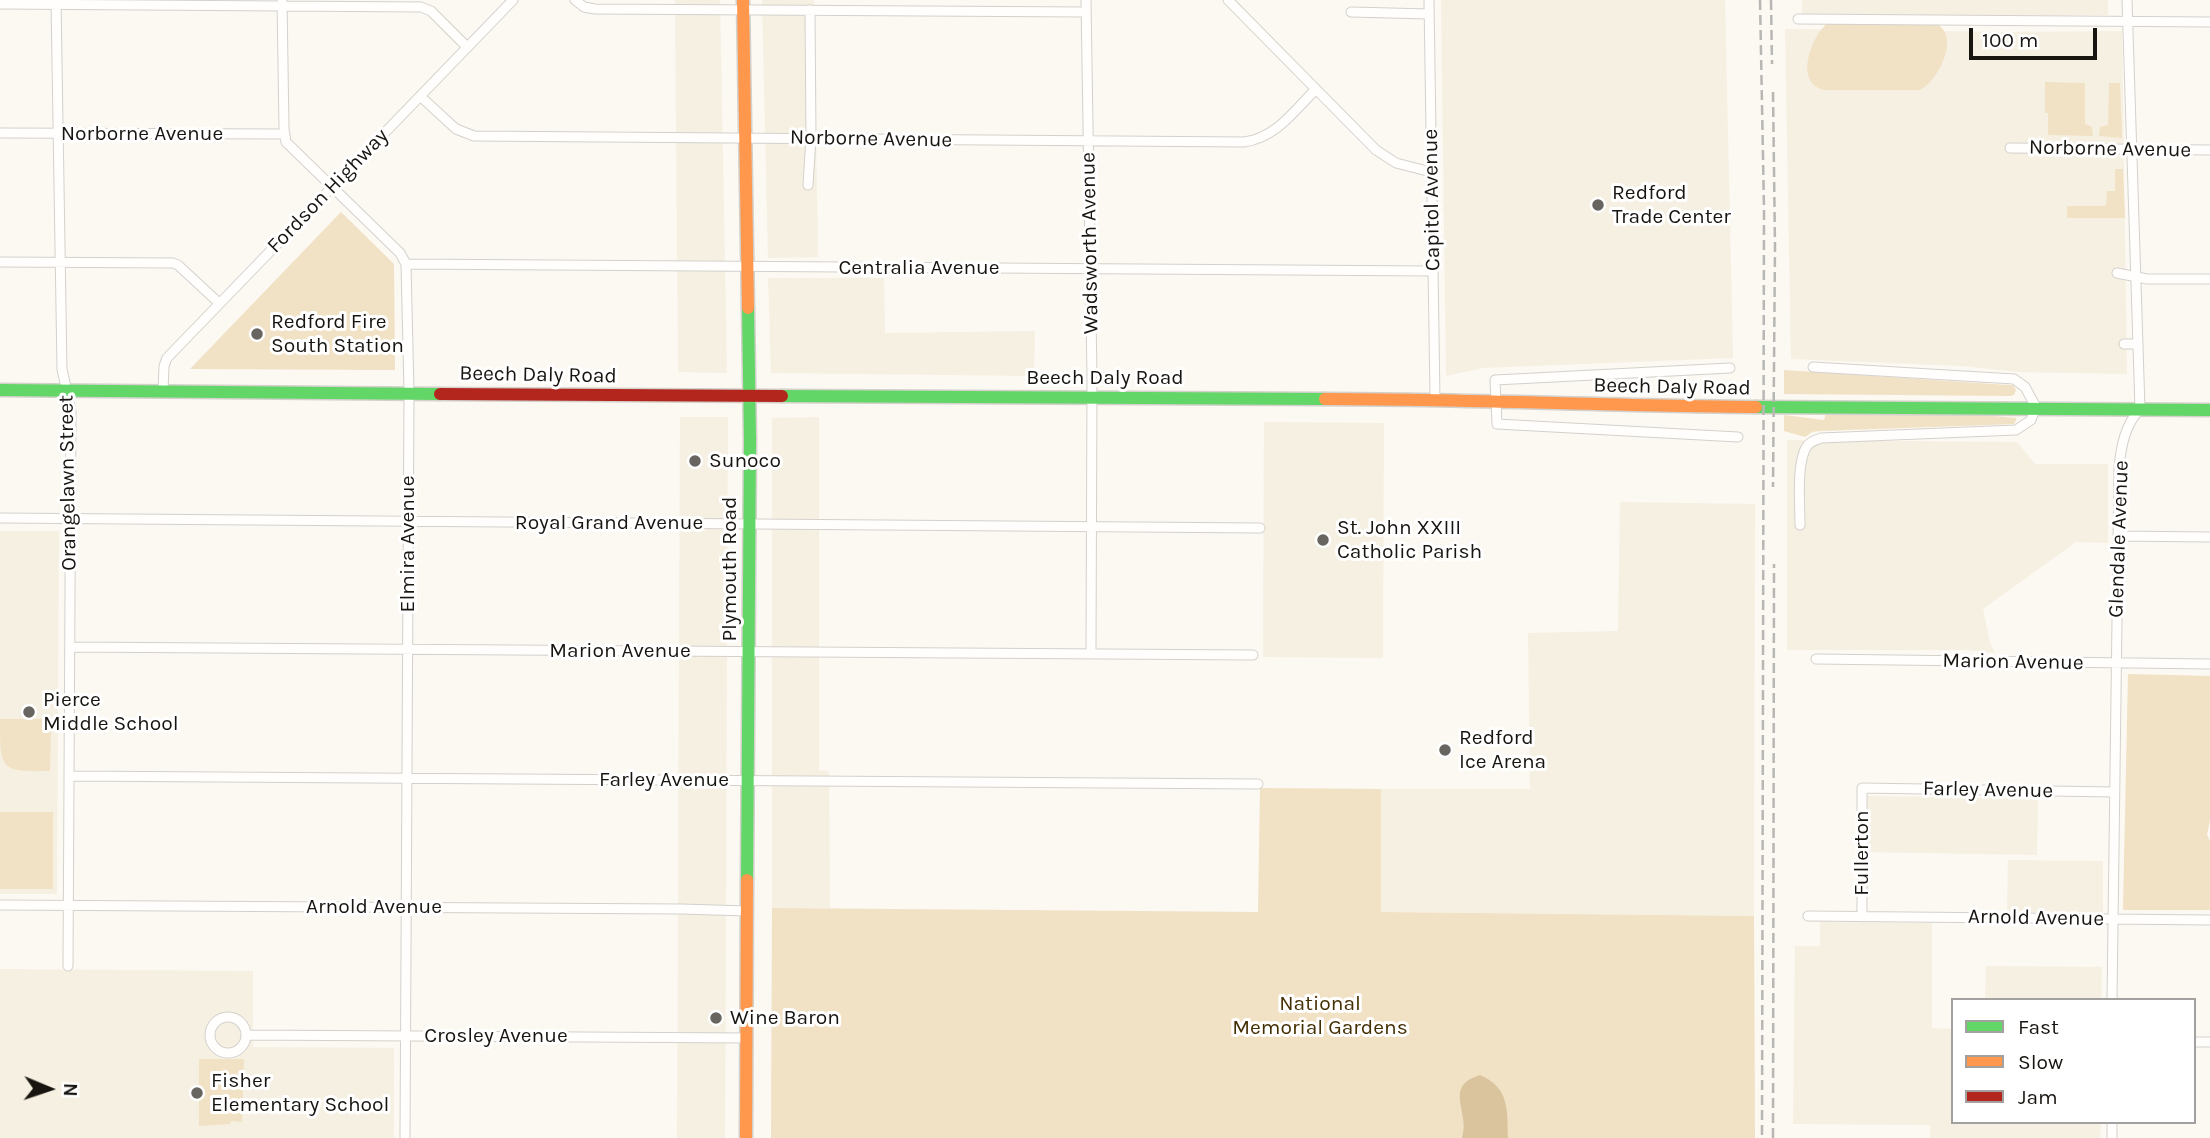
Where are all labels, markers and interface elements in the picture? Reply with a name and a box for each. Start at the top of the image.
scale bar [1972,14,2100,58]
text: 100 m [1982,28,2039,52]
street label: Norborne Avenue [61,121,223,147]
street label: Fordson Highway [262,123,394,259]
street label: Norborne Avenue [790,125,952,153]
street label: Capitol Avenue [1418,129,1446,271]
street label: Norborne Avenue [2029,135,2191,163]
street label: Wadsworth Avenue [1076,152,1104,334]
place label: Redford Trade Center [1612,180,1731,230]
marker: Redford Trade Center [1590,197,1606,213]
street label: Centralia Avenue [838,255,1000,281]
place label: Redford Fire South Station [271,309,404,359]
marker: Redford Fire South Station [249,326,265,342]
street label: Beech Daly Road [459,361,617,389]
street label: Beech Daly Road [1026,365,1184,391]
street label: Beech Daly Road [1593,373,1751,401]
street label: Orangelawn Street [54,395,82,571]
place label: Sunoco [709,448,781,474]
marker: Sunoco [687,453,703,469]
street label: Glendale Avenue [2104,460,2134,618]
street label: Elmira Avenue [395,476,421,612]
street label: Plymouth Road [717,496,743,642]
street label: Royal Grand Avenue [515,510,703,536]
place label: St. John XXIII Catholic Parish [1337,515,1482,565]
marker: St. John XXIII Catholic Parish [1315,532,1331,548]
street label: Marion Avenue [549,638,691,664]
street label: Marion Avenue [1942,648,2084,676]
place label: Pierce Middle School [43,687,179,737]
marker: Pierce Middle School [21,704,37,720]
place label: Redford Ice Arena [1459,725,1546,775]
marker: Redford Ice Arena [1437,742,1453,758]
street label: Farley Avenue [599,767,729,793]
street label: Farley Avenue [1923,776,2053,804]
street label: Fullerton [1849,810,1875,896]
street label: Arnold Avenue [306,894,442,920]
street label: Arnold Avenue [1968,904,2104,932]
park label: National Memorial Gardens [1232,991,1408,1041]
legend [1951,998,2196,1124]
place label: Wine Baron [730,1005,840,1031]
marker: Wine Baron [708,1010,724,1026]
text: Fast [2018,1015,2059,1039]
street label: Crosley Avenue [424,1023,568,1049]
text: Slow [2018,1050,2063,1074]
north arrow [14,1054,84,1124]
place label: Fisher Elementary School [211,1068,389,1118]
text: N [59,1083,81,1097]
marker: Fisher Elementary School [189,1085,205,1101]
text: Jam [2018,1085,2058,1109]

